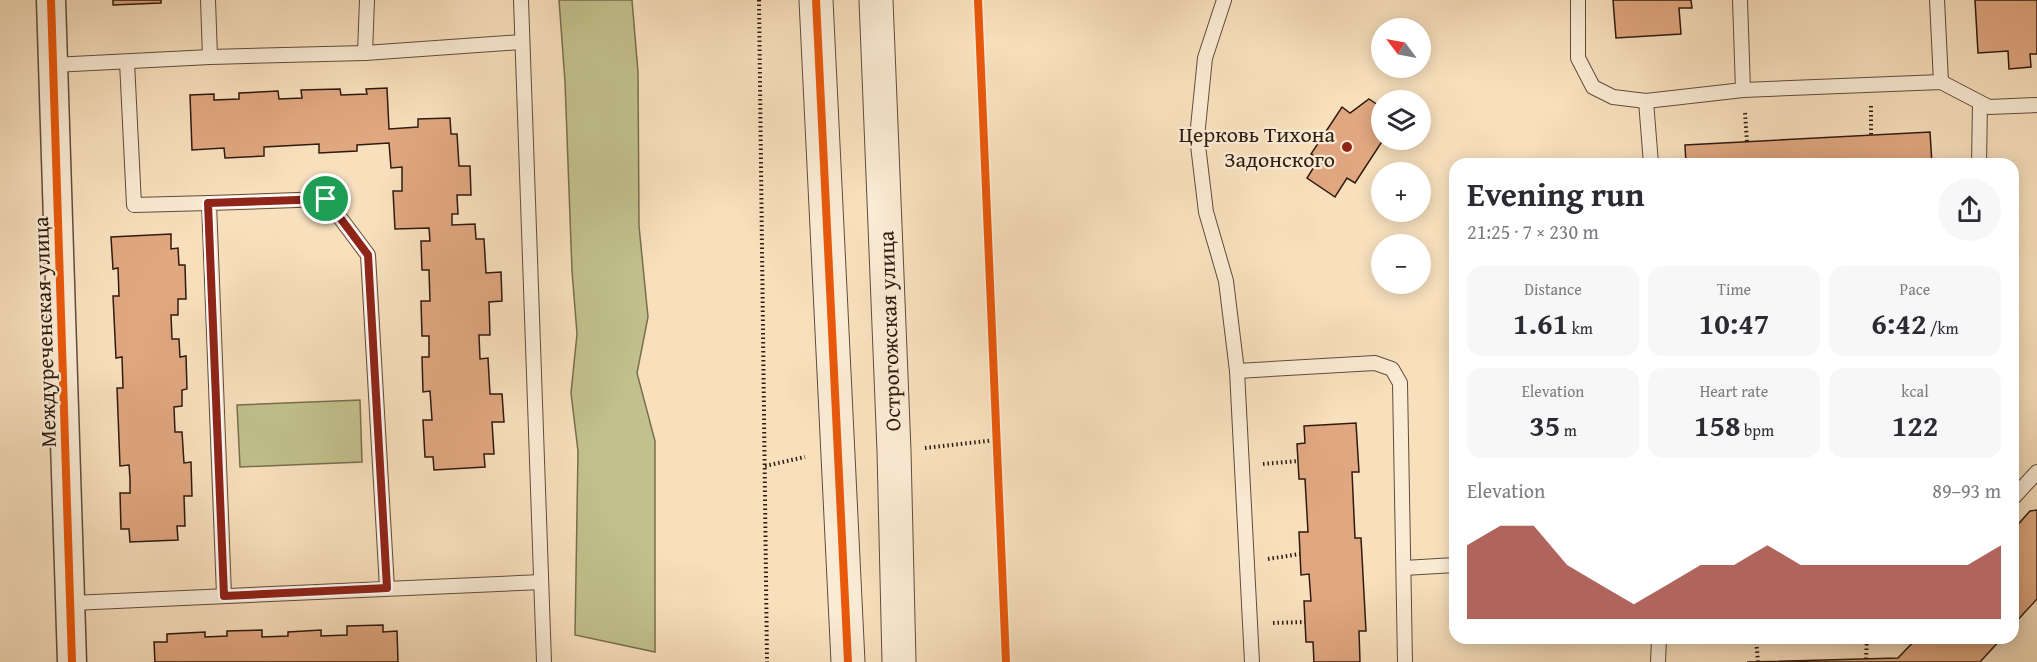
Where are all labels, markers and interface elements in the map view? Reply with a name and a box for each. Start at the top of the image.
north arrow [1371,18,1431,78]
map controls [1371,18,1431,294]
button: layers [1371,90,1431,150]
place label: Церковь Тихона Задонского [1179,118,1336,175]
marker: Церковь Тихона Задонского [1340,140,1354,154]
button: + [1371,162,1431,222]
text: Evening run [1467,170,1644,218]
pin [300,173,351,224]
button: share [1938,178,2001,241]
icon: arrive [309,182,342,215]
street label: Междуреченская улица [24,215,64,448]
text: 21:25 · 7 × 230 m [1467,217,1599,246]
street label: Острогожская улица [869,230,908,432]
button: − [1371,234,1431,294]
text: Distance [1524,277,1582,301]
text: Time [1717,277,1751,301]
text: Pace [1900,277,1930,301]
text: 1.61 [1513,301,1568,345]
text: 10:47 [1699,301,1769,345]
text: 6:42 [1871,301,1926,345]
text: km [1568,316,1593,340]
text: /km [1926,316,1959,340]
text: Elevation [1522,379,1584,403]
text: Heart rate [1700,379,1768,403]
text: kcal [1901,379,1929,403]
text: 35 [1529,403,1560,447]
text: 158 [1694,403,1741,447]
text: 122 [1892,403,1938,447]
text: m [1560,418,1577,442]
text: bpm [1741,418,1774,442]
text: Elevation [1467,476,1545,505]
text: 89–93 m [1932,476,2001,505]

